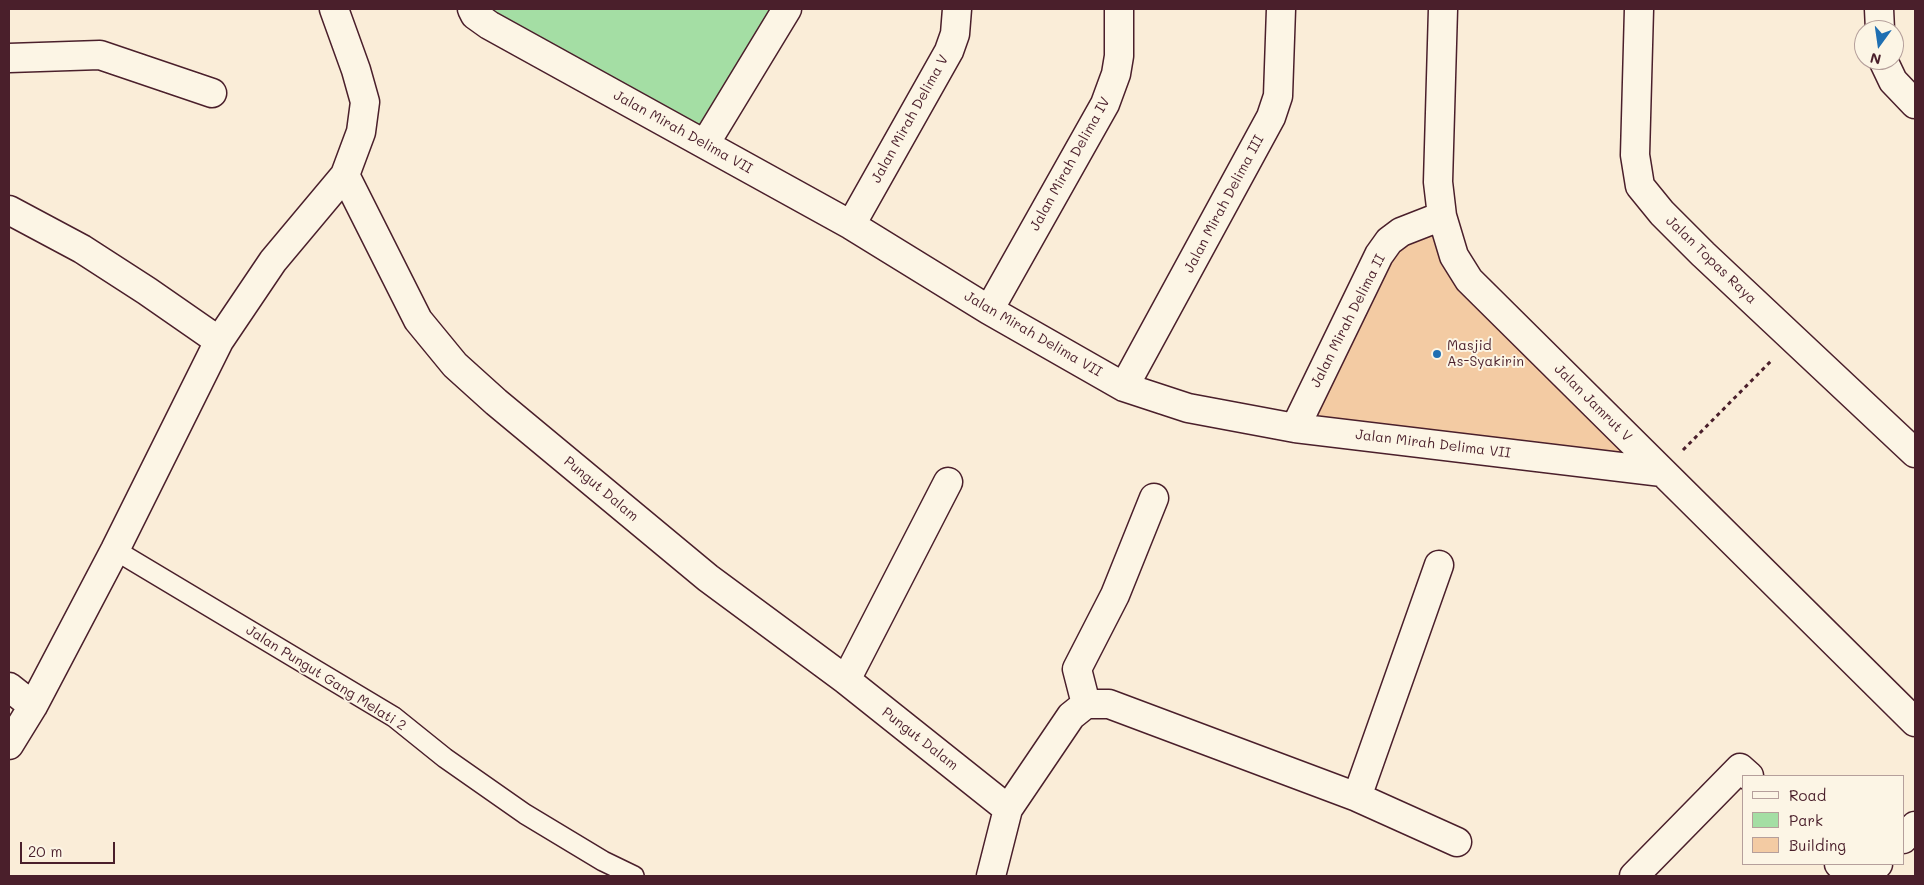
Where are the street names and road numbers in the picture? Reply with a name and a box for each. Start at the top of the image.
street label: Jalan Mirah Delima V [868,52,952,186]
street label: Jalan Mirah Delima VII [611,87,755,177]
street label: Jalan Mirah Delima IV [1026,94,1114,234]
street label: Jalan Mirah Delima III [1181,132,1267,276]
street label: Jalan Topas Raya [1662,213,1760,307]
street label: Jalan Mirah Delima II [1307,252,1389,390]
street label: Jalan Mirah Delima VII [961,288,1105,380]
street label: Jalan Jamrut V [1551,361,1635,445]
street label: Jalan Mirah Delima VII [1354,426,1512,462]
street label: Pungut Dalam [560,453,642,525]
street label: Jalan Pungut Gang Melati 2 [243,622,409,734]
street label: Pungut Dalam [879,704,961,774]

